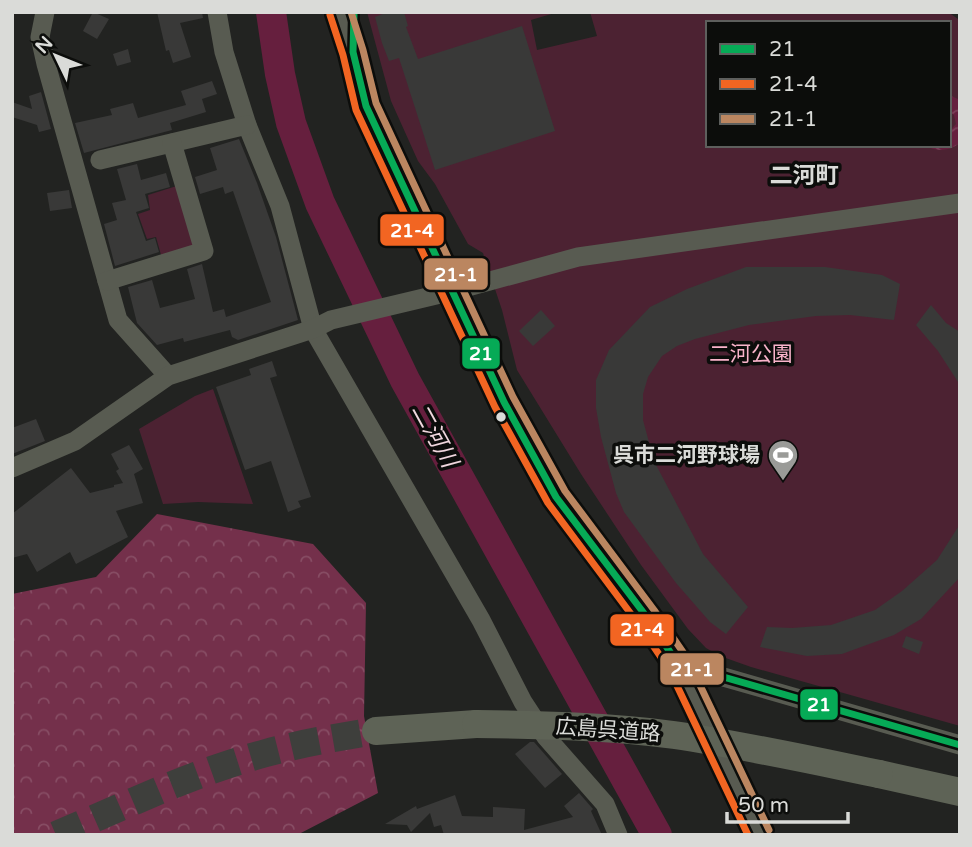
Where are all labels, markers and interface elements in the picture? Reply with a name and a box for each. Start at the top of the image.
north arrow [21,21,91,91]
legend [706,21,951,147]
text: N [31,32,58,58]
text: 21 [769,37,795,62]
text: 21-4 [769,72,817,97]
text: 21-1 [769,107,817,132]
district label: 二河町 [770,162,839,190]
line badge: 21-4 [379,213,445,247]
text: 21-4 [390,220,434,242]
line badge: 21-1 [423,257,489,291]
text: 21-1 [434,264,478,286]
line badge: 21 [461,337,501,370]
park label: 二河公園 [709,342,793,367]
text: 21 [469,343,493,365]
water label: 二河川 [405,399,465,475]
unlabelled marker [494,410,508,424]
sports icon: 呉市二河野球場 [766,438,800,482]
place label: 呉市二河野球場 [613,443,760,468]
line badge: 21-4 [609,613,675,647]
text: 21-4 [620,619,664,641]
line badge: 21-1 [659,652,725,686]
text: 21-1 [670,659,714,681]
line badge: 21 [799,688,839,721]
text: 21 [807,694,831,716]
street label: 広島呉道路 [555,714,661,747]
scale bar [727,780,848,824]
text: 50 m [738,793,789,818]

